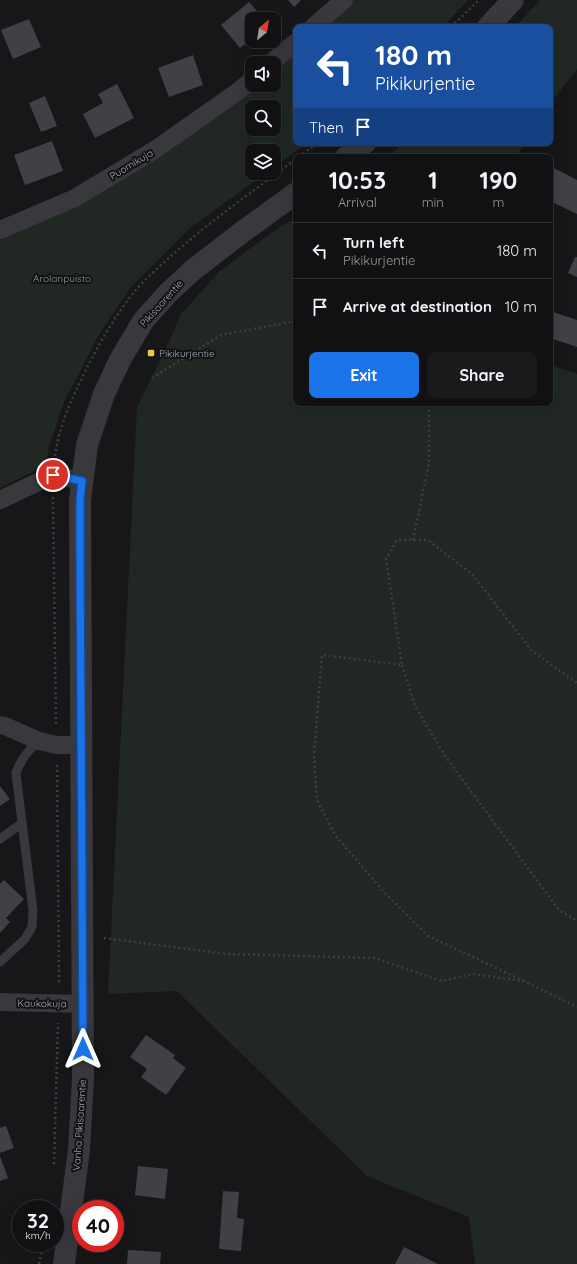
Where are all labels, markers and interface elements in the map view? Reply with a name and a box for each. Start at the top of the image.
north arrow [245,12,281,48]
map controls [245,12,281,180]
text: 180 m [375,37,452,72]
icon: left [309,40,361,92]
button: sound [245,56,281,92]
text: Pikikurjentie [375,72,475,95]
button: search [245,100,281,136]
icon: arrive [352,116,374,138]
text: Then [309,118,344,137]
button: layers [245,144,281,180]
street label: Puomikuja [107,146,155,183]
text: 10:53 [329,165,386,195]
text: 1 [428,165,437,195]
text: 190 [480,165,517,195]
text: Arrival [338,194,377,210]
text: min [422,194,444,210]
text: m [492,194,504,210]
text: Turn left [343,233,405,252]
icon: left [309,240,331,262]
text: 180 m [497,241,537,260]
text: Pikikurjentie [343,252,415,268]
park label: Arolanpuisto [33,272,91,285]
street label: Pikisaarentie [137,277,186,330]
icon: arrive [309,296,331,318]
text: Arrive at destination [343,297,492,316]
text: 10 m [505,297,537,316]
place label: Pikikurjentie [159,347,215,360]
marker: Pikikurjentie [146,348,156,358]
button: Exit [309,352,419,398]
button: Share [427,352,537,398]
pin [36,458,70,492]
icon: arrive [42,464,64,486]
street label: Kaukokuja [17,997,67,1010]
position arrow [62,1028,104,1070]
street label: Vanha Pikisaarentie [70,1079,89,1171]
speed limit sign: 40 [72,1200,124,1252]
text: 32 [27,1208,49,1233]
text: km/h [25,1229,51,1242]

